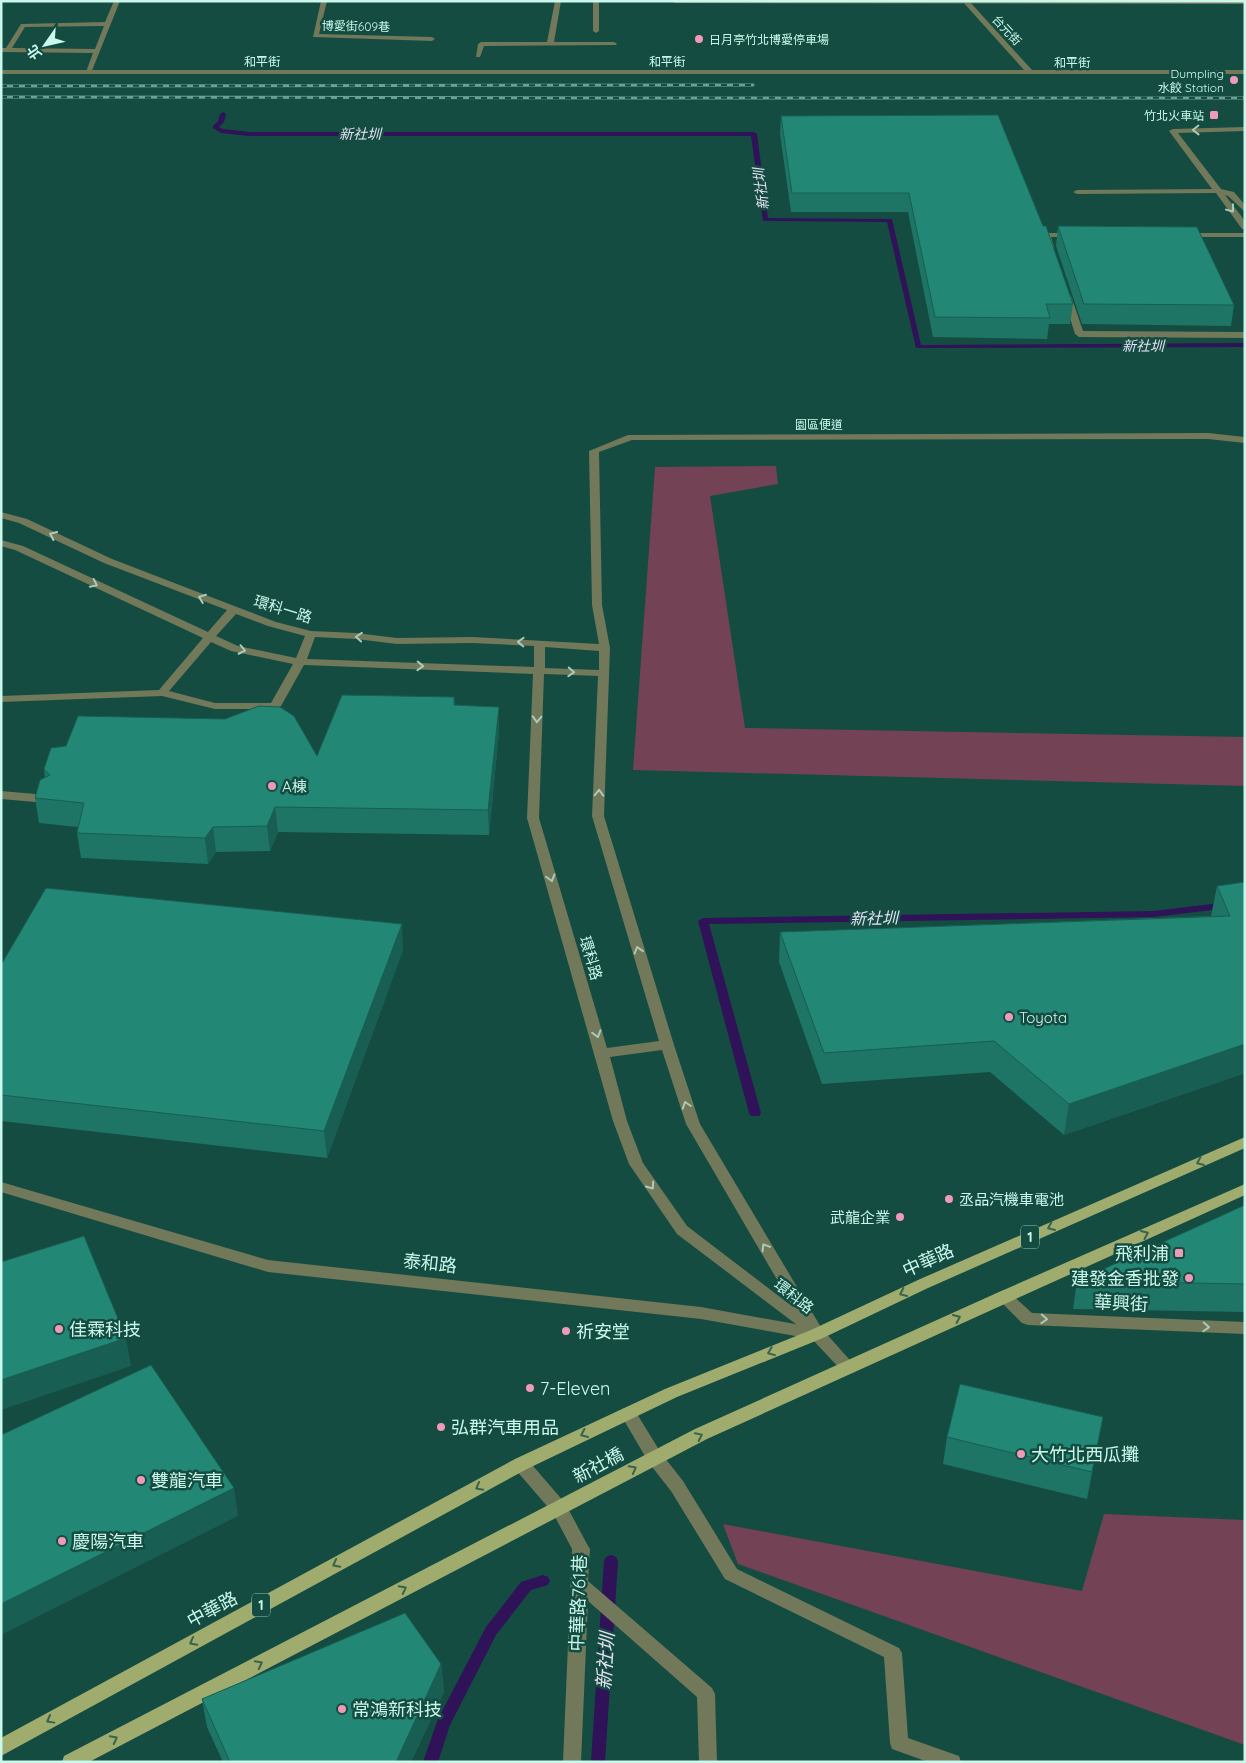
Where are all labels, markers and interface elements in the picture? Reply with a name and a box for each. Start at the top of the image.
street label: 台元街 [989,12,1025,48]
street label: 博愛街609巷 [322,18,390,34]
north arrow [20,20,70,70]
place label: 日月亭竹北博愛停車場 [709,32,829,47]
marker: 日月亭竹北博愛停車場 [693,33,705,45]
text: 北 [23,41,46,63]
street label: 和平街 [244,54,280,69]
street label: 和平街 [649,54,685,69]
street label: 和平街 [1054,55,1090,70]
place label: Dumpling 水餃 Station [1158,66,1224,95]
marker: Dumpling 水餃 Station [1228,74,1240,86]
place label: 竹北火車站 [1144,108,1204,123]
marker: 竹北火車站 [1208,109,1220,121]
water label: 新社圳 [339,125,383,143]
one-way arrow [1192,125,1200,135]
water label: 新社圳 [749,165,772,211]
one-way arrow [1226,203,1234,212]
water label: 新社圳 [1122,337,1166,355]
street label: 園區便道 [795,417,843,432]
one-way arrow [49,531,58,541]
one-way arrow [89,577,98,588]
street label: 環科一路 [252,591,314,627]
one-way arrow [199,594,207,604]
one-way arrow [354,632,362,643]
one-way arrow [517,637,524,647]
one-way arrow [237,645,246,655]
one-way arrow [417,660,425,671]
one-way arrow [567,666,575,677]
one-way arrow [532,715,543,723]
place label: A棟 [282,777,307,796]
marker: A棟 [266,780,278,792]
one-way arrow [593,789,604,797]
one-way arrow [545,874,555,882]
water label: 新社圳 [850,908,900,928]
street label: 環科路 [576,934,606,982]
one-way arrow [634,946,644,955]
place label: Toyota [1019,1008,1067,1027]
marker: Toyota [1003,1011,1015,1023]
one-way arrow [591,1030,601,1038]
one-way arrow [682,1102,692,1110]
one-way arrow [1196,1155,1205,1166]
one-way arrow [645,1180,654,1190]
place label: 丞品汽機車電池 [959,1190,1064,1209]
marker: 丞品汽機車電池 [943,1193,955,1205]
place label: 武龍企業 [830,1208,890,1227]
marker: 武龍企業 [894,1211,906,1223]
one-way arrow [1047,1221,1056,1232]
road number: 1 [1021,1226,1039,1248]
one-way arrow [1140,1229,1149,1240]
street label: 中華路 [899,1239,957,1281]
place label: 飛利浦 [1115,1242,1169,1265]
one-way arrow [762,1243,772,1252]
marker: 飛利浦 [1173,1247,1185,1259]
street label: 泰和路 [402,1249,458,1277]
place label: 建發金香批發 [1071,1267,1179,1290]
marker: 建發金香批發 [1183,1272,1195,1284]
street label: 環科路 [770,1275,818,1317]
one-way arrow [899,1287,908,1298]
street label: 華興街 [1093,1290,1149,1316]
one-way arrow [952,1313,961,1324]
one-way arrow [1040,1314,1048,1325]
place label: 佳霖科技 [69,1318,141,1341]
place label: 祈安堂 [576,1320,630,1343]
one-way arrow [1202,1321,1210,1332]
marker: 佳霖科技 [53,1323,65,1335]
marker: 祈安堂 [560,1325,572,1337]
one-way arrow [768,1347,776,1357]
place label: 7-Eleven [540,1377,611,1400]
marker: 7-Eleven [524,1382,536,1394]
place label: 弘群汽車用品 [451,1416,559,1439]
marker: 弘群汽車用品 [435,1421,447,1433]
one-way arrow [580,1428,589,1438]
one-way arrow [694,1432,703,1442]
street label: 新社橋 [569,1442,627,1488]
place label: 大竹北西瓜攤 [1031,1443,1139,1466]
marker: 大竹北西瓜攤 [1015,1448,1027,1460]
one-way arrow [628,1465,637,1475]
place label: 雙龍汽車 [151,1469,223,1492]
marker: 雙龍汽車 [135,1474,147,1486]
one-way arrow [475,1481,484,1491]
place label: 慶陽汽車 [72,1530,144,1553]
marker: 慶陽汽車 [56,1535,68,1547]
street label: 中華路761巷 [565,1554,591,1652]
one-way arrow [332,1558,341,1568]
one-way arrow [398,1585,407,1595]
street label: 中華路 [183,1586,241,1632]
road number: 1 [252,1594,270,1616]
water label: 新社圳 [591,1629,619,1690]
one-way arrow [189,1636,198,1646]
one-way arrow [253,1660,262,1670]
place label: 常鴻新科技 [352,1698,442,1721]
marker: 常鴻新科技 [336,1703,348,1715]
one-way arrow [47,1713,56,1723]
one-way arrow [109,1735,118,1745]

